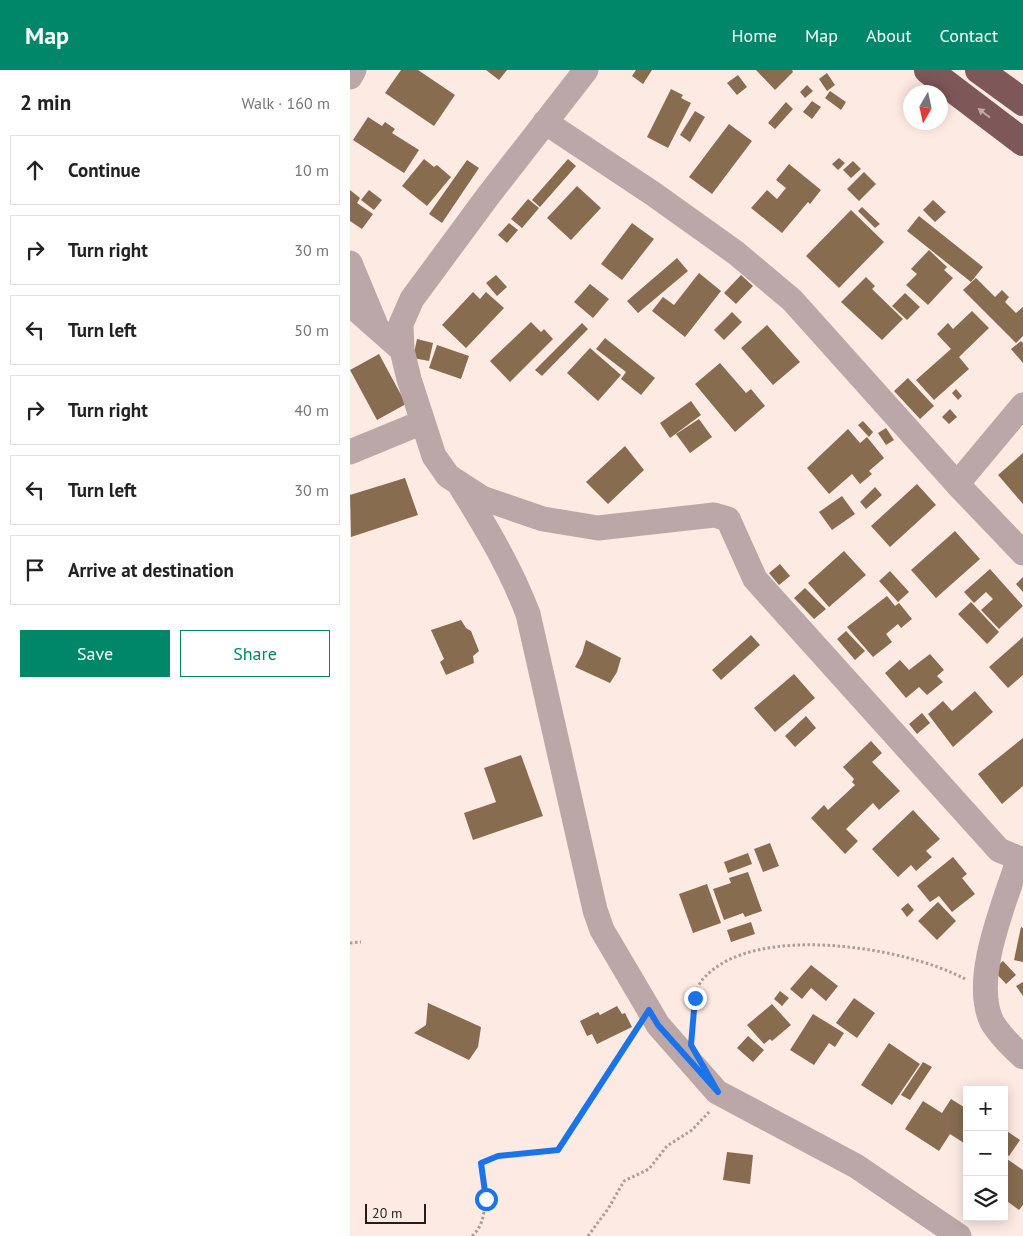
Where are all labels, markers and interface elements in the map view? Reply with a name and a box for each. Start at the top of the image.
text: Map [25,20,69,51]
text: Home [731,24,777,47]
text: Map [805,24,838,47]
text: About [866,24,912,47]
text: Contact [940,24,998,47]
north arrow [903,85,948,130]
text: 2 min [20,89,71,116]
text: Walk · 160 m [241,93,330,113]
one-way arrow [978,107,991,118]
icon: ahead [21,156,49,184]
text: Continue [68,158,140,182]
text: 10 m [294,160,329,180]
icon: right [21,236,49,264]
text: Turn right [68,238,148,262]
text: 30 m [294,240,329,260]
icon: left [21,316,49,344]
text: Turn left [68,318,137,342]
text: 50 m [294,320,329,340]
icon: right [21,396,49,424]
text: Turn right [68,398,148,422]
text: 40 m [294,400,329,420]
icon: left [21,476,49,504]
text: Turn left [68,478,137,502]
text: 30 m [294,480,329,500]
icon: arrive [21,556,49,584]
text: Arrive at destination [68,558,234,582]
button: Save [20,630,170,677]
button: Share [180,630,330,677]
route end [684,987,707,1010]
map controls [963,1086,1008,1221]
button: + [963,1086,1008,1131]
button: − [963,1131,1008,1176]
button: layers [963,1176,1008,1221]
route start [475,1188,498,1211]
scale bar [365,1201,426,1224]
text: 20 m [372,1204,402,1222]

